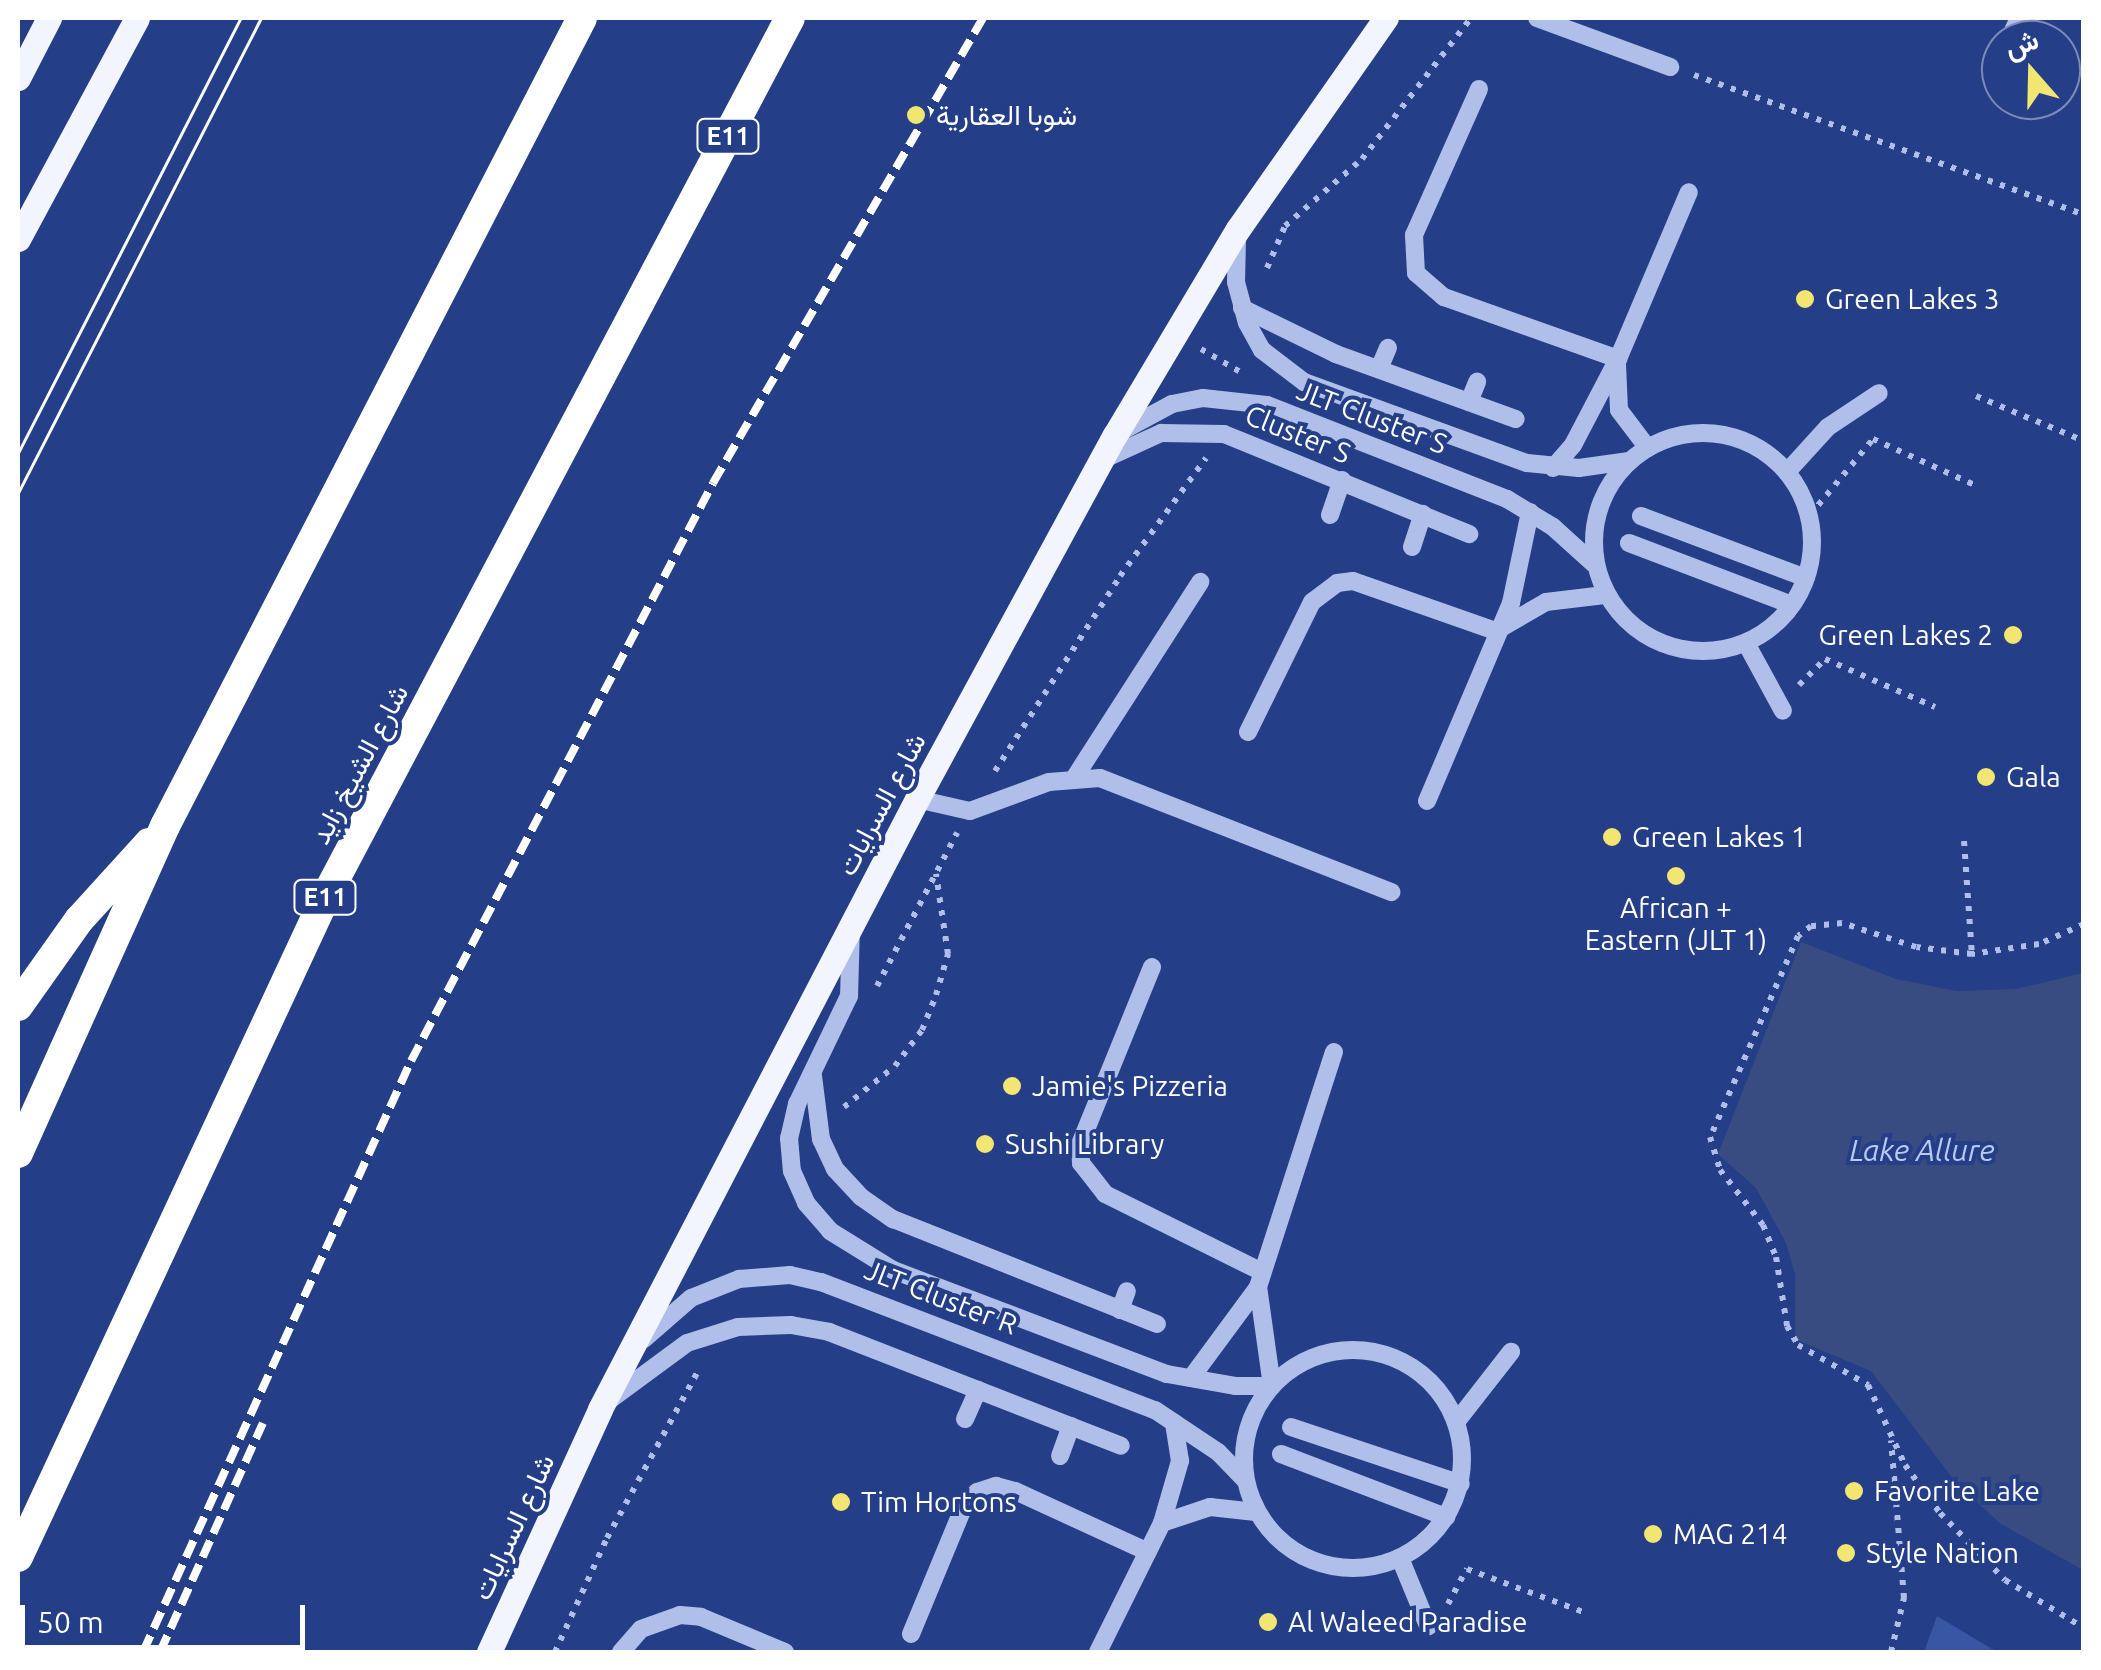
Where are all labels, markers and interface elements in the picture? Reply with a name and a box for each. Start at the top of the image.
north arrow [1981,20,2081,120]
text: ش [2000,23,2042,64]
place label: شوبا العقارية [936,98,1077,132]
marker: شوبا العقارية [905,104,927,126]
road number: E11 [696,116,760,156]
place label: Green Lakes 3 [1825,282,2000,316]
marker: Green Lakes 3 [1794,288,1816,310]
street label: JLT Cluster S [1292,373,1452,461]
street label: Cluster S [1240,398,1356,470]
place label: Green Lakes 2 [1818,618,1993,652]
marker: Green Lakes 2 [2002,624,2024,646]
street label: شارع الشيخ زايد [303,678,415,850]
street label: شارع السرايات [829,727,933,881]
place label: Gala [2006,760,2061,794]
marker: Gala [1975,766,1997,788]
place label: Green Lakes 1 [1632,820,1807,854]
marker: Green Lakes 1 [1601,826,1623,848]
marker: African + Eastern (JLT 1) [1665,865,1687,887]
road number: E11 [292,877,358,917]
place label: African + Eastern (JLT 1) [1585,891,1767,957]
place label: Jamie's Pizzeria [1032,1069,1228,1103]
marker: Jamie's Pizzeria [1001,1075,1023,1097]
place label: Sushi Library [1005,1127,1164,1161]
water label: Lake Allure [1849,1132,1995,1168]
marker: Sushi Library [974,1133,996,1155]
street label: JLT Cluster R [860,1253,1022,1341]
street label: شارع السرايات [465,1449,561,1605]
place label: Favorite Lake [1874,1474,2040,1508]
marker: Favorite Lake [1843,1480,1865,1502]
place label: Tim Hortons [861,1485,1017,1519]
marker: Tim Hortons [830,1491,852,1513]
place label: MAG 214 [1673,1517,1788,1551]
marker: MAG 214 [1642,1523,1664,1545]
place label: Style Nation [1866,1536,2019,1570]
marker: Style Nation [1835,1542,1857,1564]
scale bar [25,1585,310,1647]
text: 50 m [37,1605,104,1639]
place label: Al Waleed Paradise [1288,1605,1527,1639]
marker: Al Waleed Paradise [1257,1611,1279,1633]

